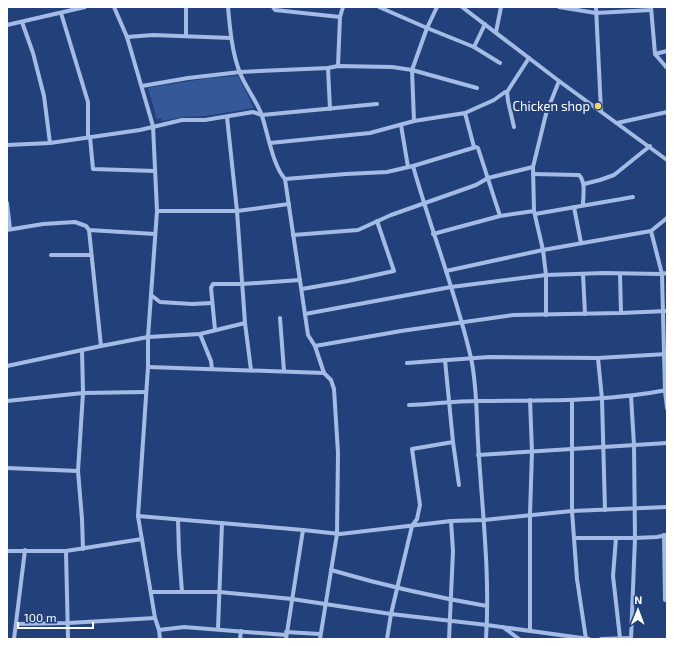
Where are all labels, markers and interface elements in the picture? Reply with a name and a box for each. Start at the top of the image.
place label: Chicken shop [513,98,590,114]
marker: Chicken shop [593,101,603,111]
north arrow [618,590,658,630]
text: N [634,593,642,606]
scale bar [18,604,93,630]
text: 100 m [24,610,56,624]

